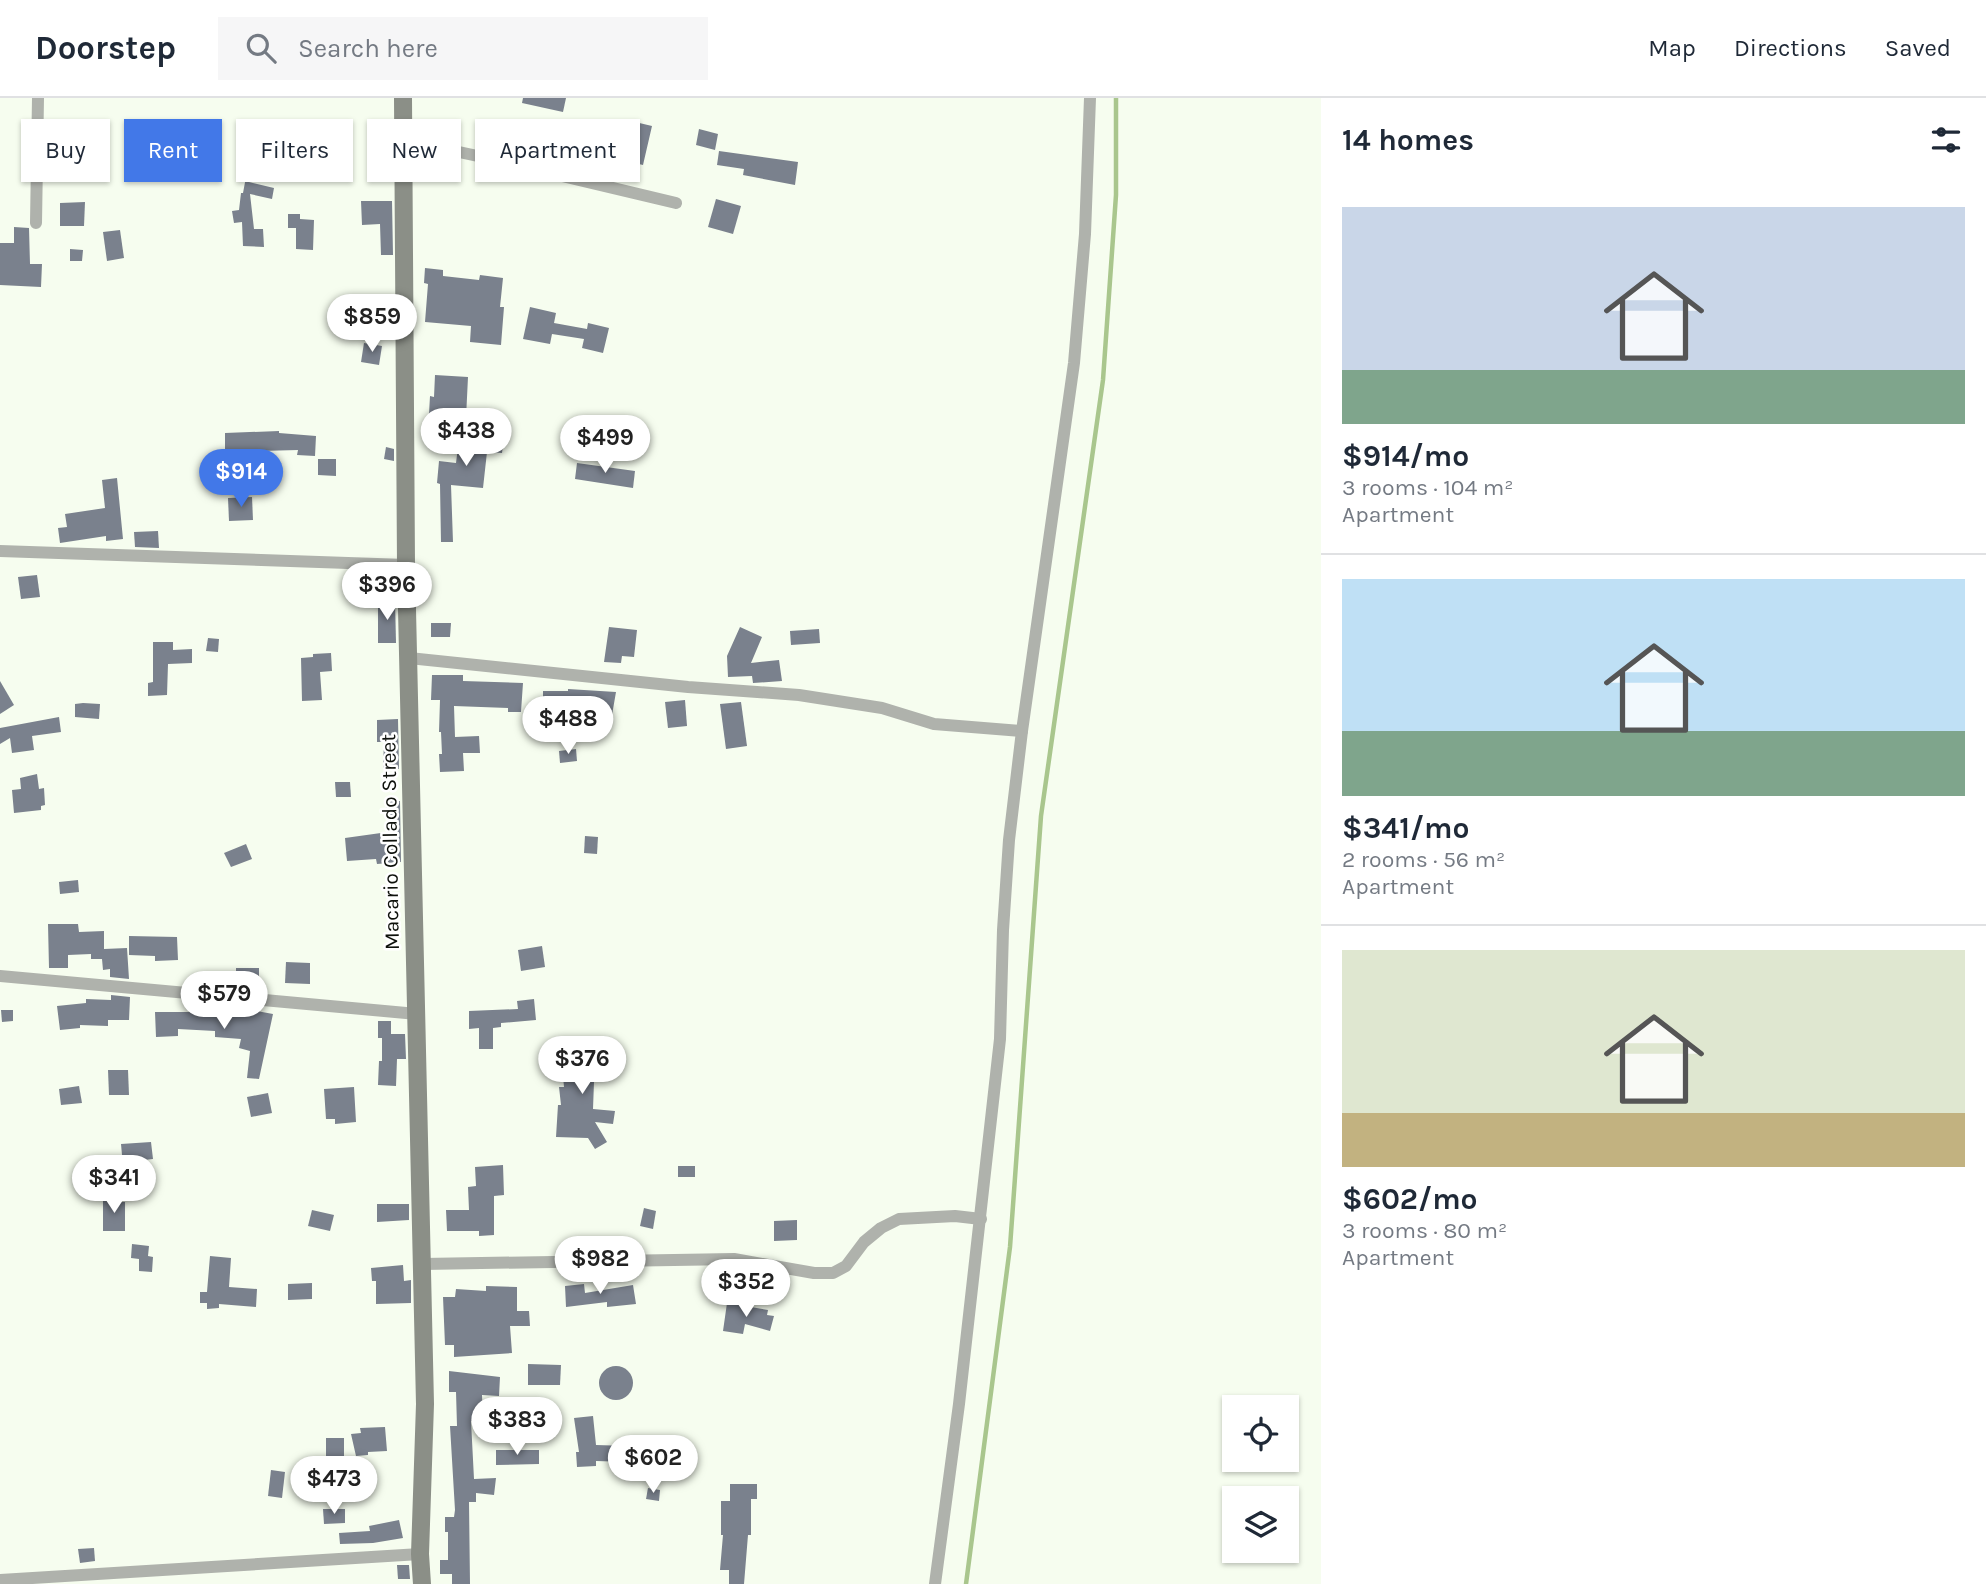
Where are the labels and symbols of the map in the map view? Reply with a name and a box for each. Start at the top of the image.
pin: $859 [331,294,413,354]
pin: $438 [425,408,507,468]
pin: $499 [564,416,646,475]
pin: $914 [200,450,282,509]
pin: $396 [346,562,428,622]
pin: $488 [527,696,609,756]
street label: Macario Collado Street [376,734,404,950]
pin: $579 [183,972,265,1031]
pin: $376 [541,1037,623,1096]
pin: $341 [73,1156,155,1215]
pin: $982 [559,1236,641,1296]
pin: $352 [705,1260,787,1319]
pin: $383 [476,1398,558,1457]
pin: $602 [612,1436,694,1495]
pin: $473 [293,1456,375,1516]

